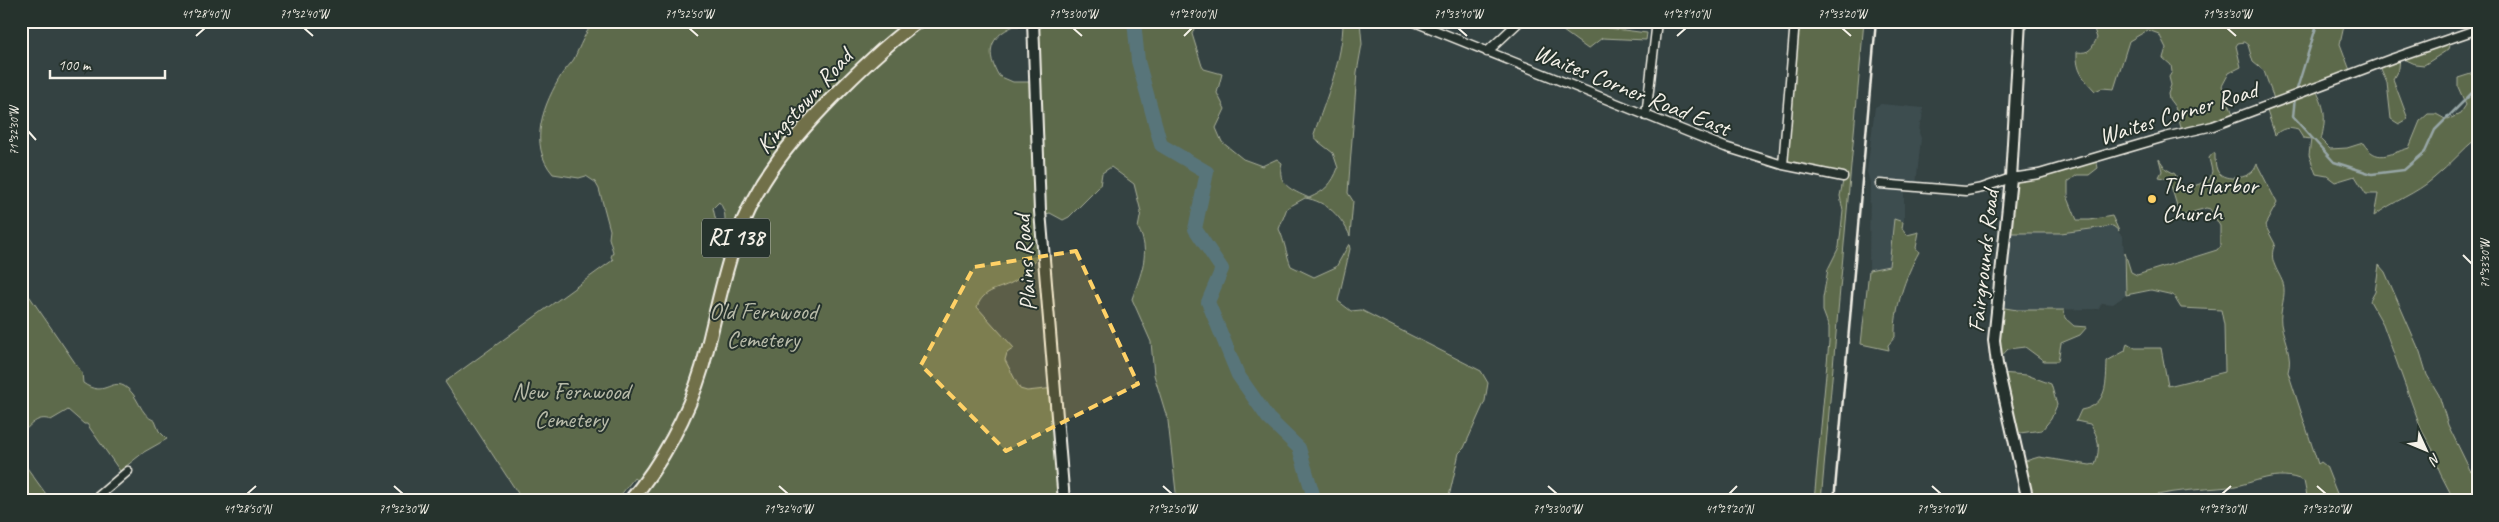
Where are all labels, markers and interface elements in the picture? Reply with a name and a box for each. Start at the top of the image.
text: 41°28'40"N [181,6,230,22]
text: 71°32'40"W [280,6,331,22]
text: 71°32'50"W [665,6,716,22]
text: 71°33'00"W [1049,6,1100,22]
text: 41°29'00"N [1168,6,1217,22]
text: 71°33'10"W [1434,6,1485,22]
text: 41°29'10"N [1662,6,1711,22]
text: 71°33'20"W [1818,6,1869,22]
text: 71°33'30"W [2203,6,2254,22]
street label: Waites Corner Road East [1530,37,1736,144]
street label: Kingstown Road [749,40,861,160]
scale bar [50,48,165,80]
text: 100 m [58,56,92,75]
street label: Waites Corner Road [2095,74,2264,151]
text: 71°32'30"W [6,104,22,155]
place label: The Harbor Church [2162,170,2260,228]
street label: Fairgrounds Road [1961,185,2006,334]
marker: The Harbor Church [2146,193,2158,205]
street label: Plains Road [1006,210,1043,312]
road number: RI 138 [702,218,770,258]
text: 71°33'30"W [2477,237,2493,288]
park label: Old Fernwood Cemetery [709,296,821,354]
park label: New Fernwood Cemetery [512,376,633,434]
north arrow [2402,424,2452,474]
text: N [2424,450,2444,469]
text: 41°28'50"N [223,501,272,517]
text: 71°32'30"W [379,501,430,517]
text: 71°32'40"W [764,501,815,517]
text: 71°32'50"W [1148,501,1199,517]
text: 71°33'00"W [1533,501,1584,517]
text: 41°29'20"N [1705,501,1754,517]
text: 71°33'10"W [1917,501,1968,517]
text: 41°29'30"N [2198,501,2247,517]
text: 71°33'20"W [2302,501,2353,517]

